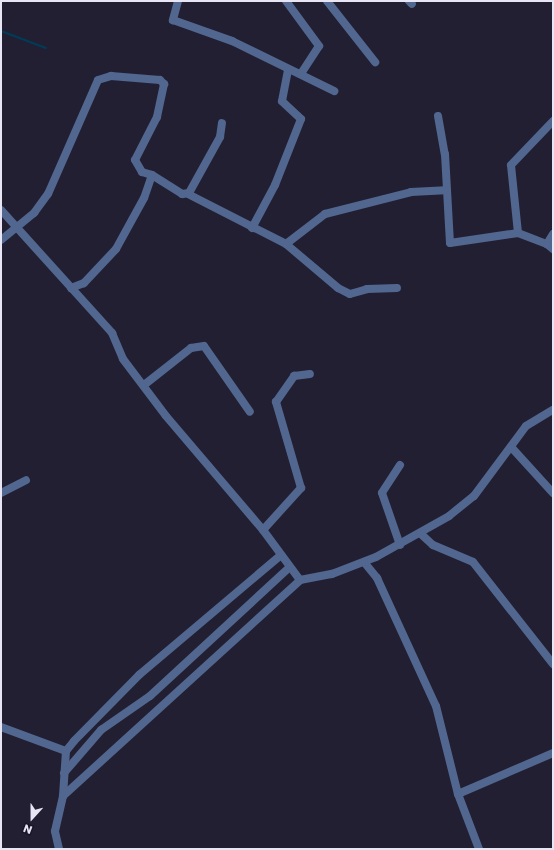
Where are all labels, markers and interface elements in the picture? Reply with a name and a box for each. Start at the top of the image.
north arrow [12,798,52,838]
text: N [21,820,34,838]

